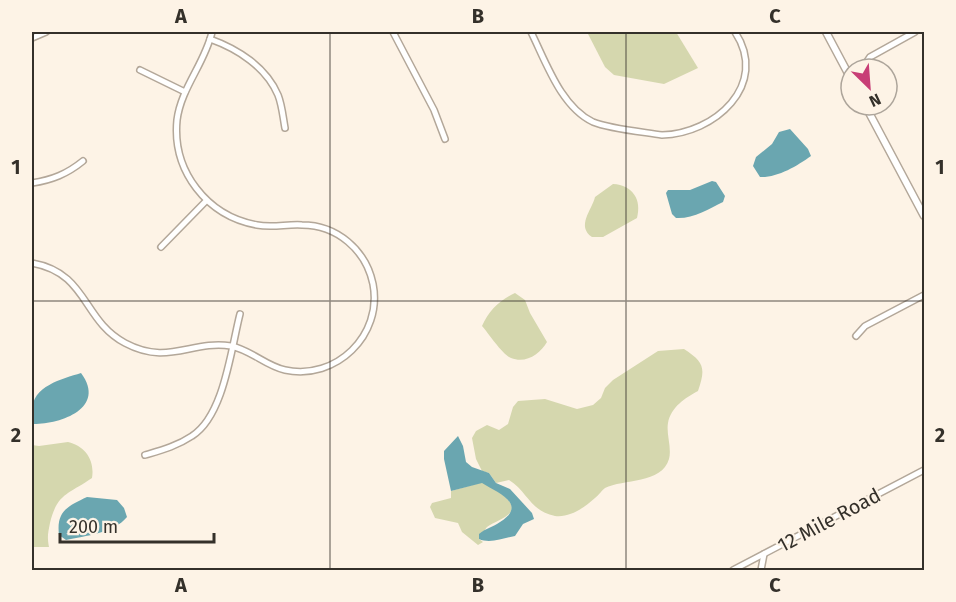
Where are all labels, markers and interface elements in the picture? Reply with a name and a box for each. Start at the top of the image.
text: A [174,4,188,28]
text: B [472,4,484,28]
text: C [769,4,781,28]
north arrow [839,57,899,117]
text: N [866,89,884,111]
text: 1 [11,155,21,179]
text: 1 [935,155,945,179]
text: 2 [11,423,21,447]
text: 2 [935,423,945,447]
street label: 12 Mile Road [773,483,885,557]
scale bar [60,506,214,544]
text: 200 m [69,516,118,538]
text: A [174,573,188,597]
text: B [472,573,484,597]
text: C [769,573,781,597]

